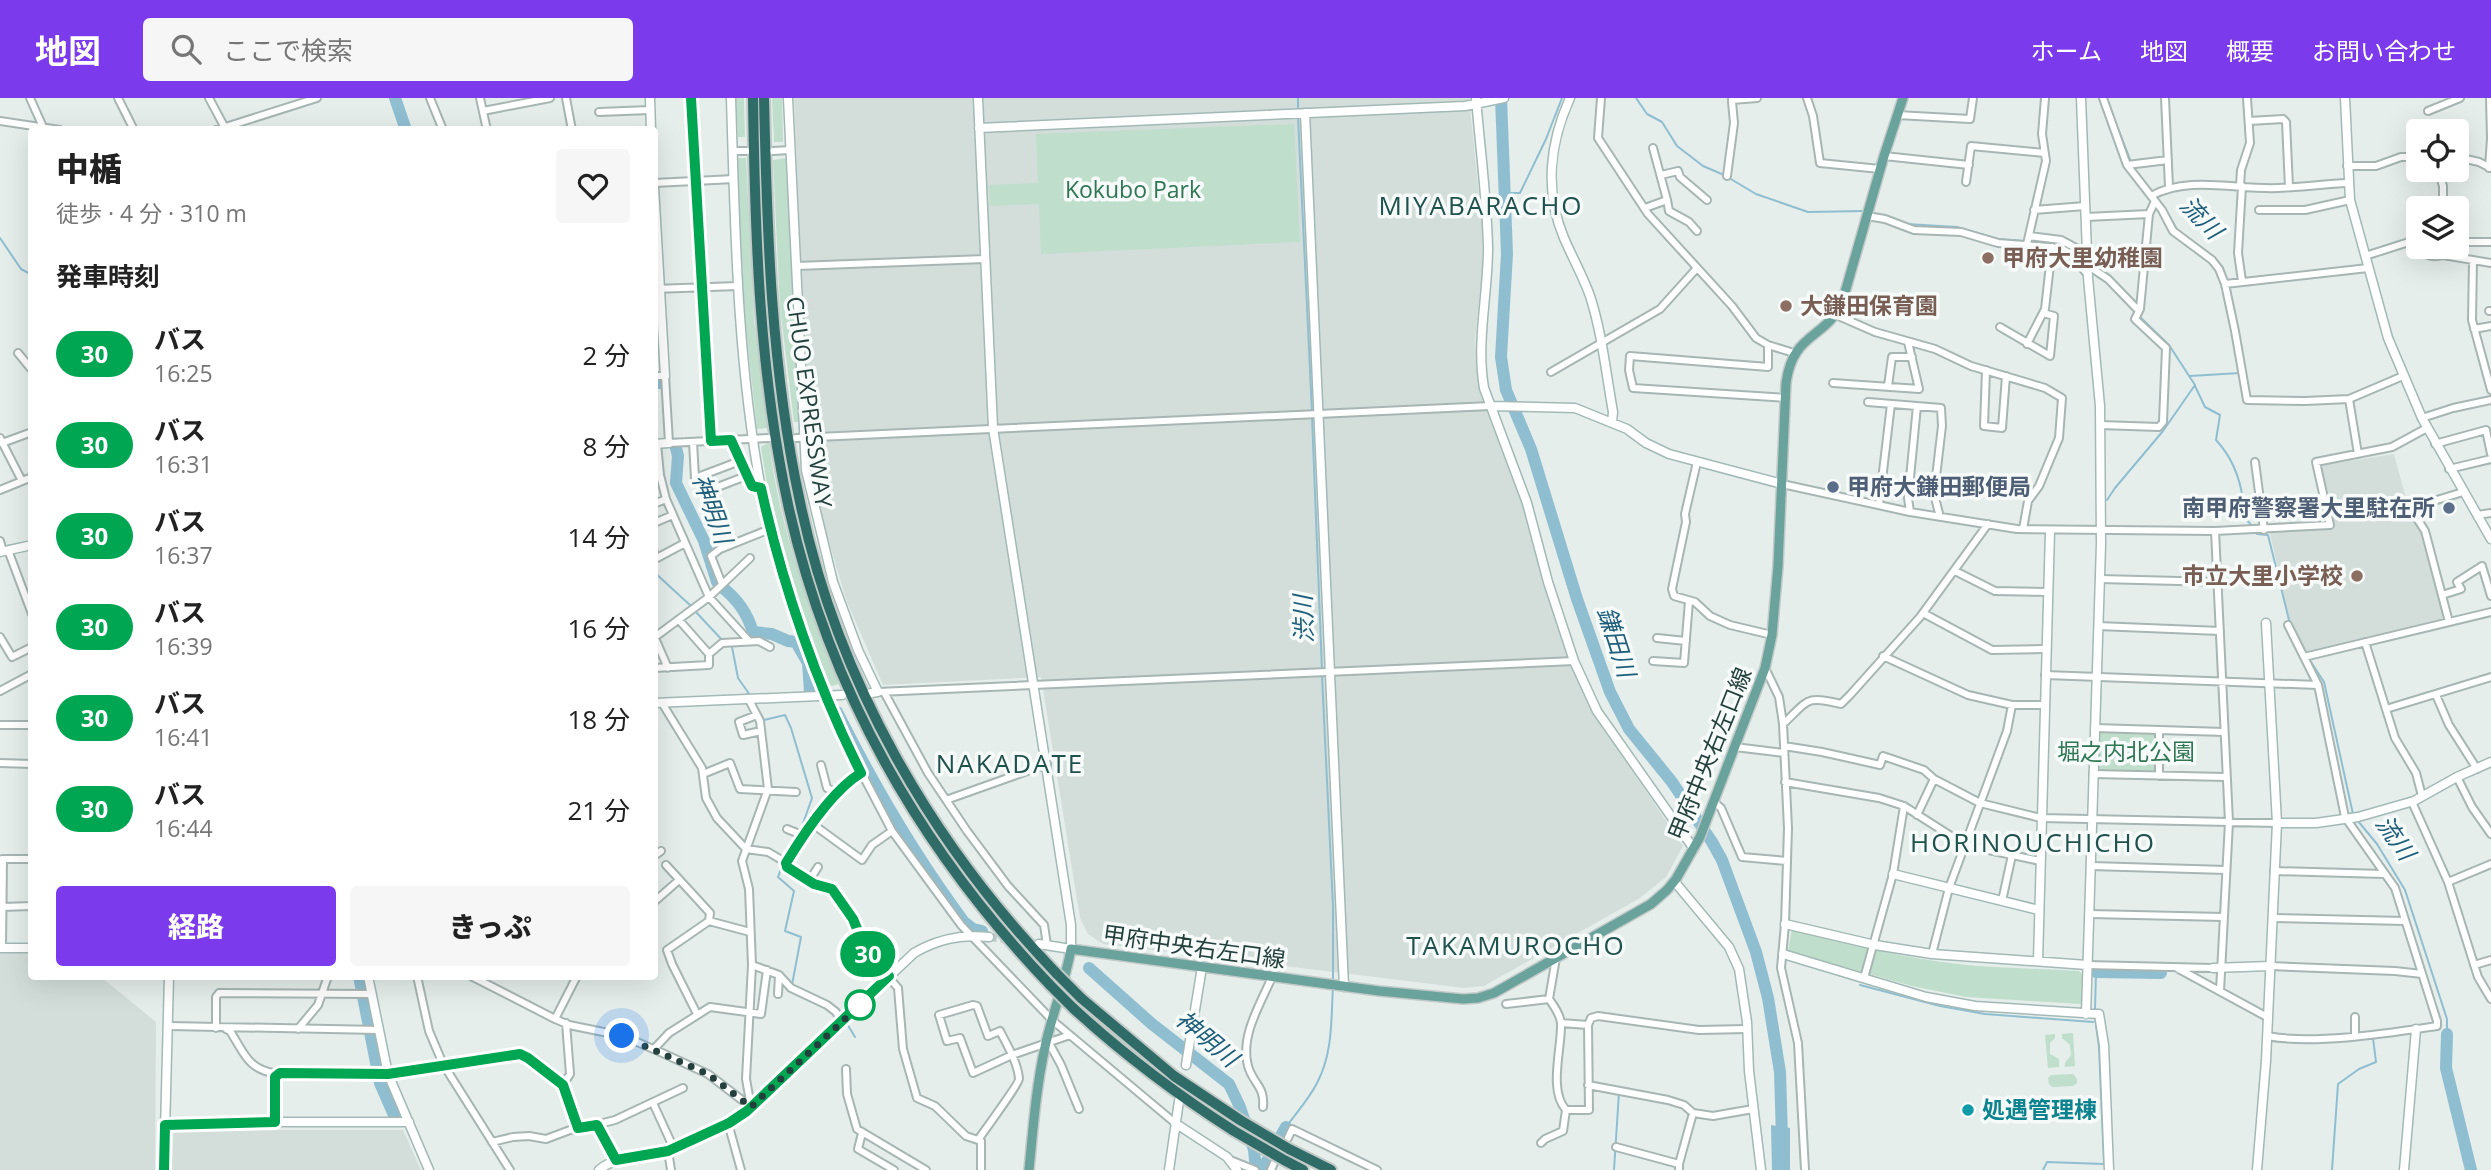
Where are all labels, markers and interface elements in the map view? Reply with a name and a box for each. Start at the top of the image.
search box [143,18,633,81]
text: 地図 [35,28,101,73]
icon: search [167,30,205,68]
text: ここで検索 [223,32,353,68]
text: ホーム [2031,34,2102,67]
text: 地図 [2140,34,2188,67]
text: 概要 [2226,34,2274,67]
text: お問い合わせ [2312,34,2456,67]
map controls [2406,119,2469,259]
button: locate [2406,119,2469,182]
text: 中楯 [56,146,122,191]
button: heart [556,149,630,223]
park label: Kokubo Park [1065,173,1201,205]
district label: MIYABARACHO [1378,187,1584,223]
water label: 流川 [2174,188,2233,248]
button: layers [2406,196,2469,259]
text: 徒歩 · 4 分 · 310 m [56,197,247,229]
place label: 甲府大里幼稚園 [2002,241,2163,273]
marker: 甲府大里幼稚園 [1980,250,1996,266]
text: 発車時刻 [56,258,160,294]
place label: 大鎌田保育園 [1800,289,1938,321]
street label: CHUO EXPRESSWAY [779,294,841,510]
marker: 大鎌田保育園 [1778,298,1794,314]
text: バス [154,321,206,357]
text: 30 [81,337,108,370]
text: 2 分 [582,337,630,373]
text: 16:25 [154,357,213,389]
text: バス [154,412,206,448]
text: 30 [81,428,108,461]
text: 8 分 [582,428,630,464]
text: 16:31 [154,448,213,480]
water label: 神明川 [686,469,742,551]
place label: 甲府大鎌田郵便局 [1847,470,2031,502]
marker: 甲府大鎌田郵便局 [1825,479,1841,495]
place label: 南甲府警察署大里駐在所 [2182,491,2435,523]
marker: 南甲府警察署大里駐在所 [2441,500,2457,516]
text: バス [154,503,206,539]
text: 30 [81,519,108,552]
text: 14 分 [568,519,630,555]
text: 16:37 [154,539,213,571]
place label: 市立大里小学校 [2182,559,2343,591]
marker: 市立大里小学校 [2349,568,2365,584]
water label: 渋川 [1285,591,1320,644]
text: バス [154,594,206,630]
water label: 鎌田川 [1591,602,1645,684]
text: 30 [81,610,108,643]
text: 16 分 [568,610,630,646]
text: 16:39 [154,630,213,662]
street label: 甲府中央右左口線 [1660,662,1758,845]
text: バス [154,685,206,721]
text: 30 [81,701,108,734]
text: 18 分 [568,701,630,737]
text: 16:41 [154,721,213,753]
park label: 堀之内北公園 [2057,735,2195,767]
district label: NAKADATE [936,745,1084,781]
text: バス [154,776,206,812]
text: 30 [81,792,108,825]
text: 21 分 [568,792,630,828]
water label: 流川 [2369,808,2425,869]
text: 16:44 [154,812,213,844]
district label: HORINOUCHICHO [1910,824,2156,860]
button: 経路 [56,886,336,966]
button: きっぷ [350,886,630,966]
street label: 甲府中央右左口線 [1101,917,1287,975]
district label: TAKAMUROCHO [1406,927,1626,963]
line badge: 30 [836,931,900,977]
text: 30 [854,937,882,970]
unlabelled marker [845,990,875,1020]
water label: 神明川 [1170,1002,1248,1076]
your location [604,1018,639,1053]
place label: 処遇管理棟 [1982,1093,2097,1125]
marker: 処遇管理棟 [1960,1102,1976,1118]

